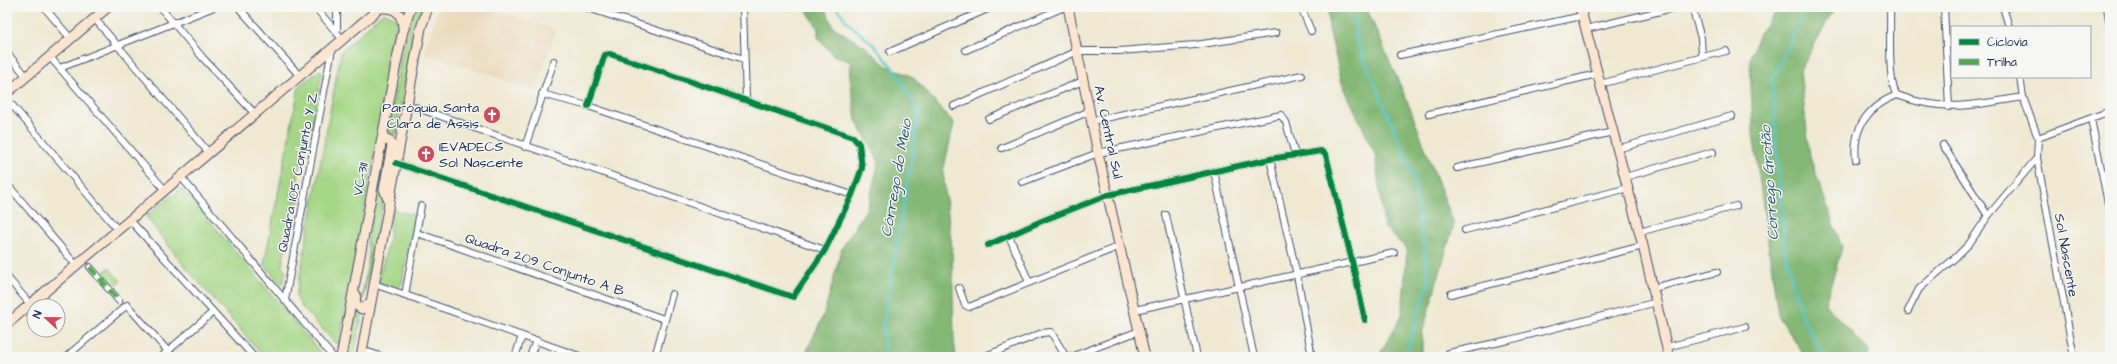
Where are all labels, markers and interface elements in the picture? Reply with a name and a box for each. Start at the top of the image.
legend [1951,26,2091,78]
text: Ciclovia [1987,34,2028,51]
text: Trilha [1987,54,2017,71]
street label: Av. Central Sul [1088,84,1128,181]
street label: Quadra 105 Conjunto Y Z [273,90,323,254]
place label: Paróquia Santa Clara de Assis [382,98,479,134]
church icon: Paróquia Santa Clara de Assis [482,105,502,125]
water label: Córrego do Meio [876,116,918,239]
water label: Córrego Grotão [1755,123,1785,241]
place label: IEVADECS Sol Nascente [439,137,524,173]
church icon: IEVADECS Sol Nascente [416,144,436,164]
street label: VC-311 [348,161,374,198]
street label: Sol Nascente [2049,212,2083,299]
street label: Quadra 209 Conjunto A B [462,228,627,302]
north arrow [26,298,66,338]
text: N [29,308,45,320]

